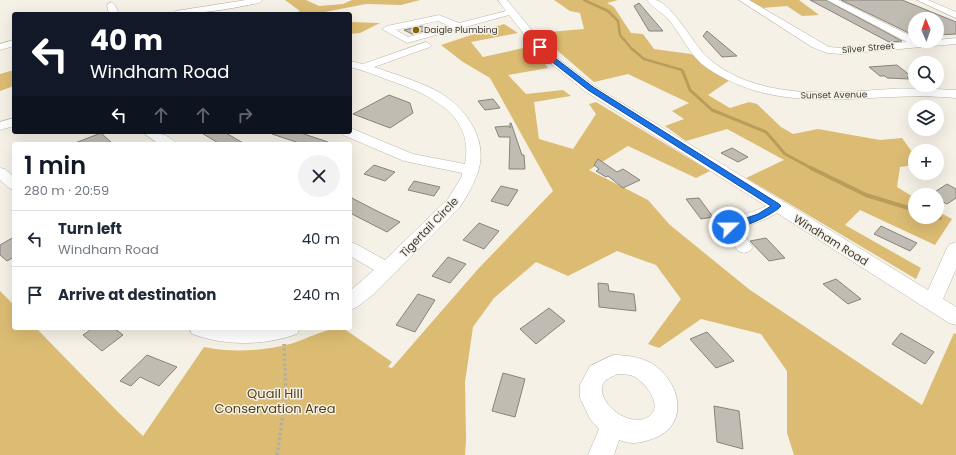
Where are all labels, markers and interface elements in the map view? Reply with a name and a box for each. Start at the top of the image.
north arrow [908,12,944,48]
map controls [908,12,944,224]
text: 40 m [90,21,163,60]
place label: Daigle Plumbing [424,24,498,36]
marker: Daigle Plumbing [411,25,421,35]
icon: left [24,28,76,80]
pin [523,30,557,64]
icon: arrive [529,36,551,58]
street label: Silver Street [841,40,895,56]
button: search [908,56,944,92]
text: Windham Road [90,59,230,84]
street label: Sunset Avenue [801,88,868,102]
button: layers [908,100,944,136]
icon: left [108,104,130,126]
icon: ahead [150,104,172,126]
icon: ahead [192,104,214,126]
icon: right [234,104,256,126]
button: + [908,144,944,180]
text: 1 min [24,149,86,182]
button: close [298,155,340,197]
text: 280 m · 20:59 [24,181,109,200]
button: − [908,188,944,224]
street label: Tigertail Circle [396,193,462,261]
position arrow [708,206,750,248]
street label: Windham Road [791,211,871,269]
text: Turn left [58,218,122,239]
icon: left [24,228,46,250]
text: 40 m [302,228,340,249]
text: Windham Road [58,240,159,259]
icon: arrive [24,284,46,306]
text: Arrive at destination [58,284,216,305]
text: 240 m [293,284,340,305]
park label: Quail Hill Conservation Area [215,384,335,418]

